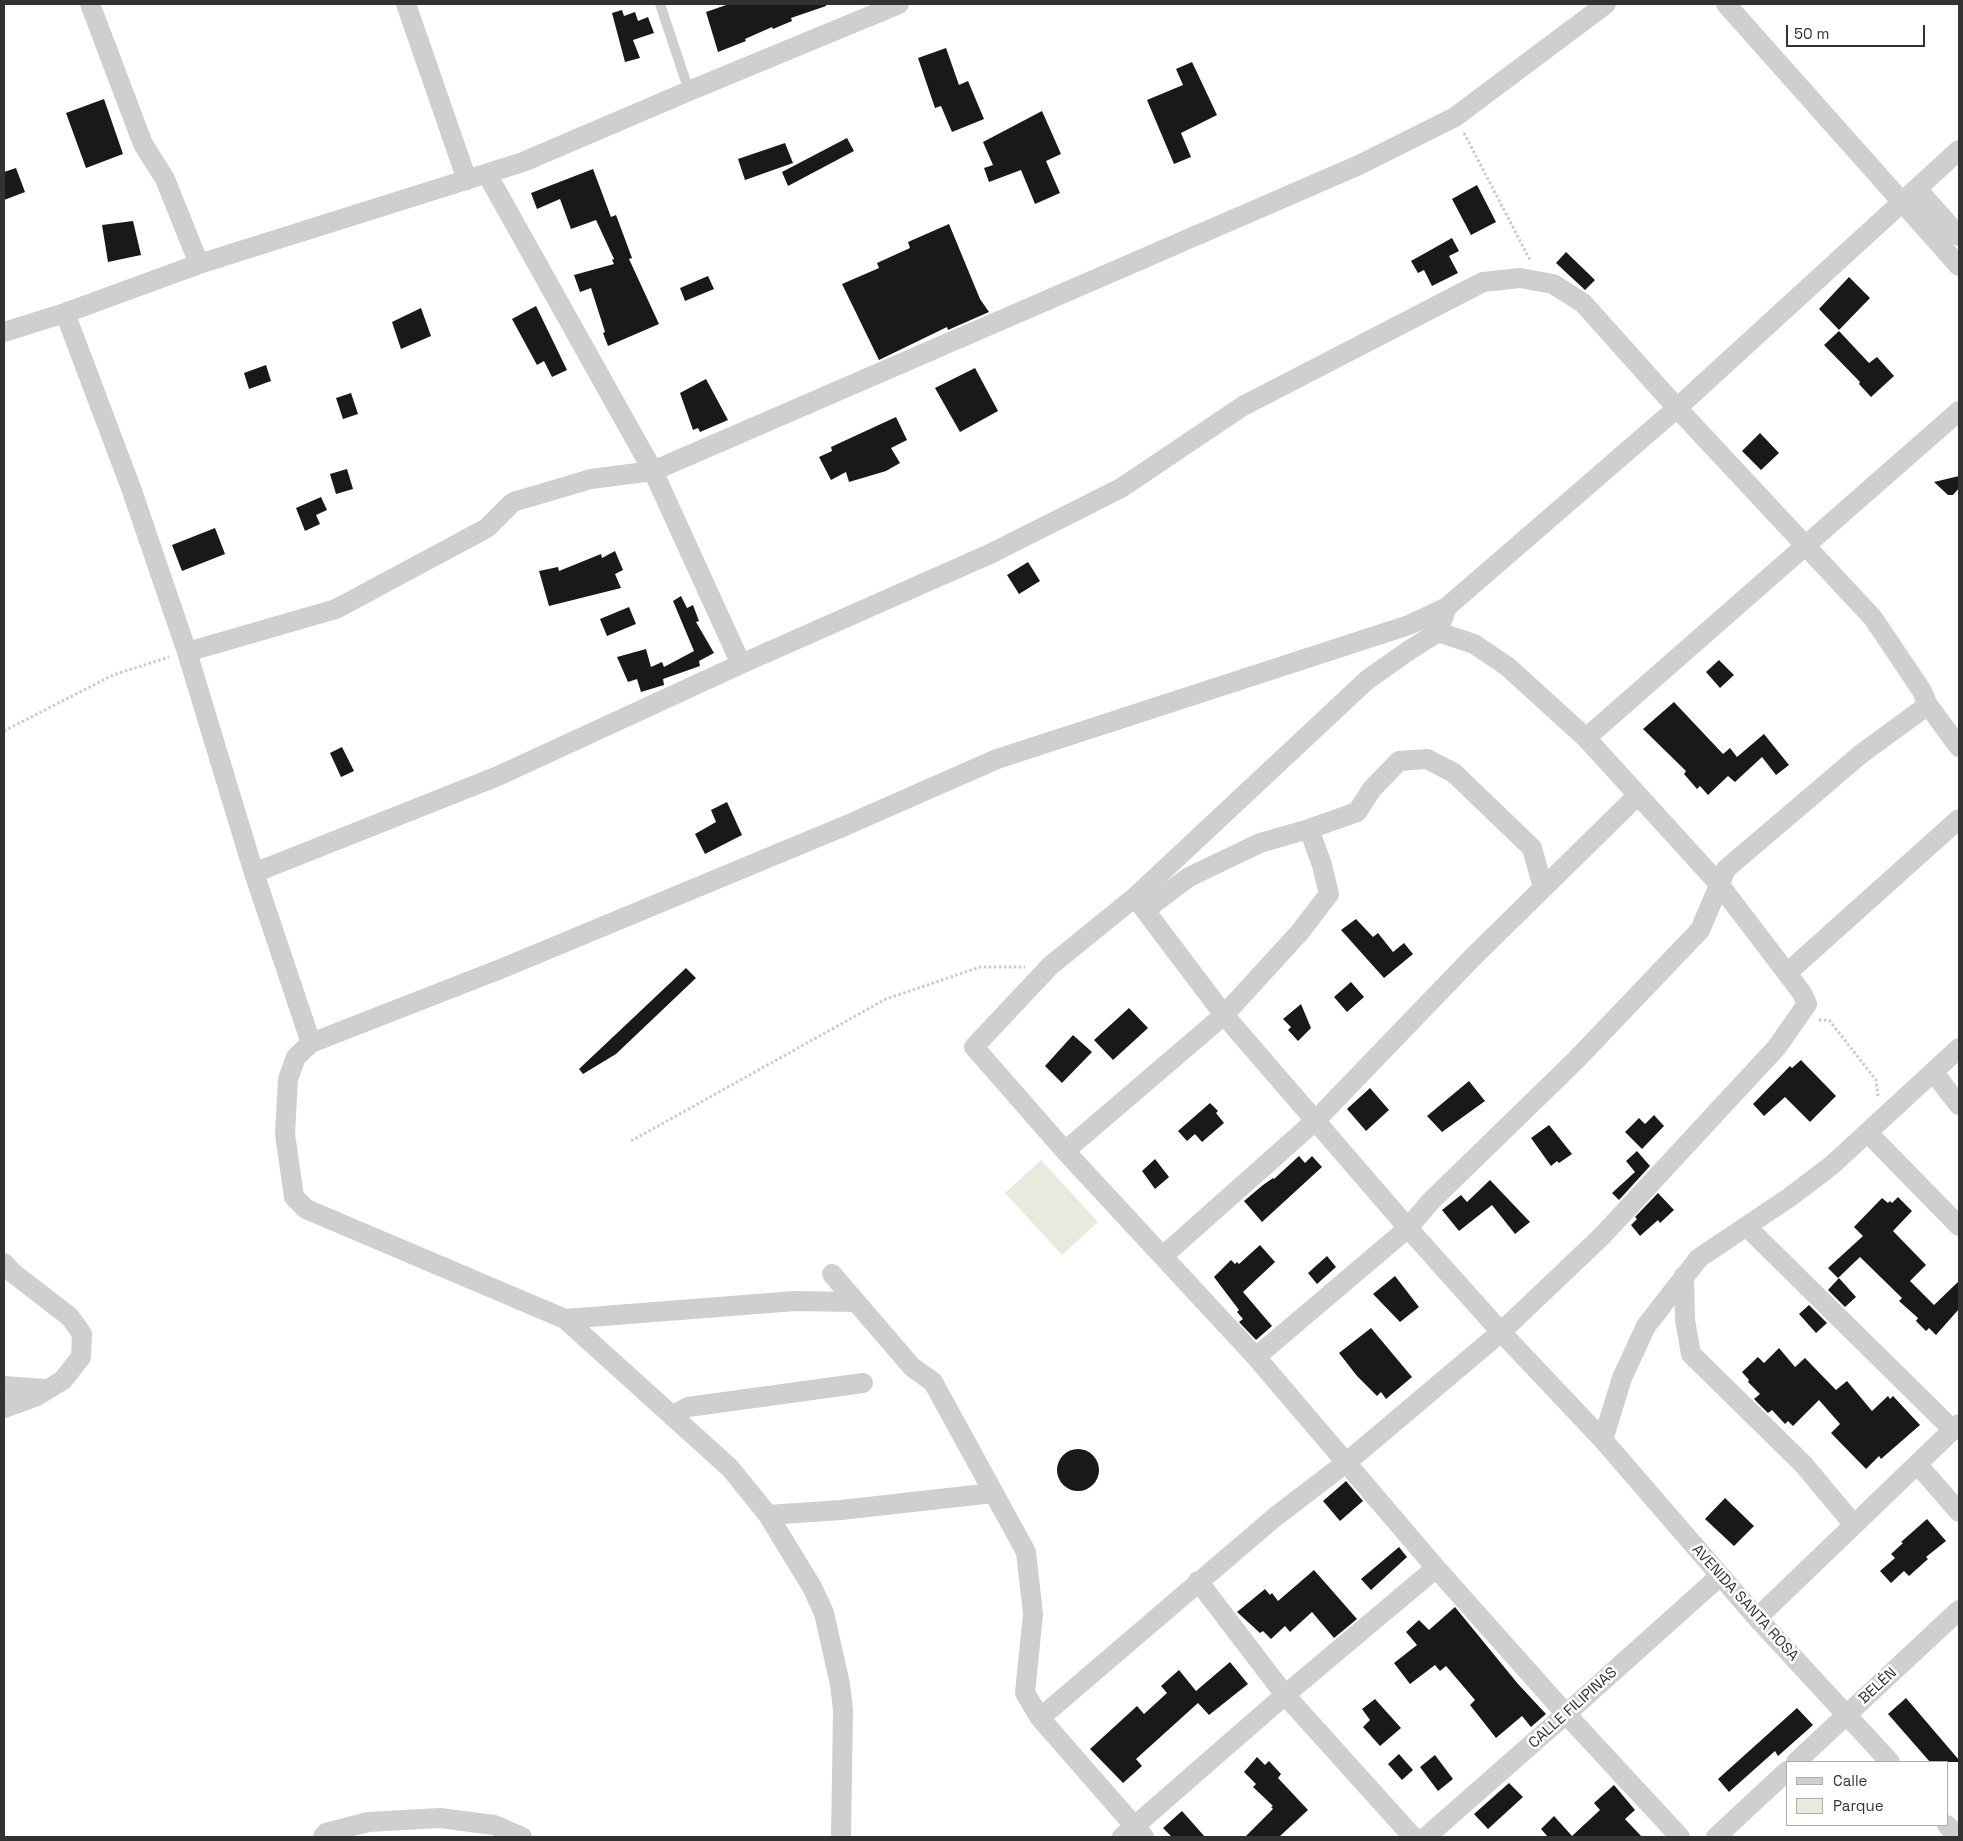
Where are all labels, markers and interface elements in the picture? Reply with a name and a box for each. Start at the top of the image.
scale bar [1788,15,1927,47]
text: 50 m [1794,24,1829,43]
street label: AVENIDA SANTA ROSA [1688,1541,1802,1665]
street label: CALLE FILIPINAS [1525,1664,1621,1752]
street label: BELÉN [1855,1664,1901,1708]
legend [1786,1761,1948,1826]
text: Calle [1833,1771,1868,1790]
text: Parque [1833,1796,1884,1815]

